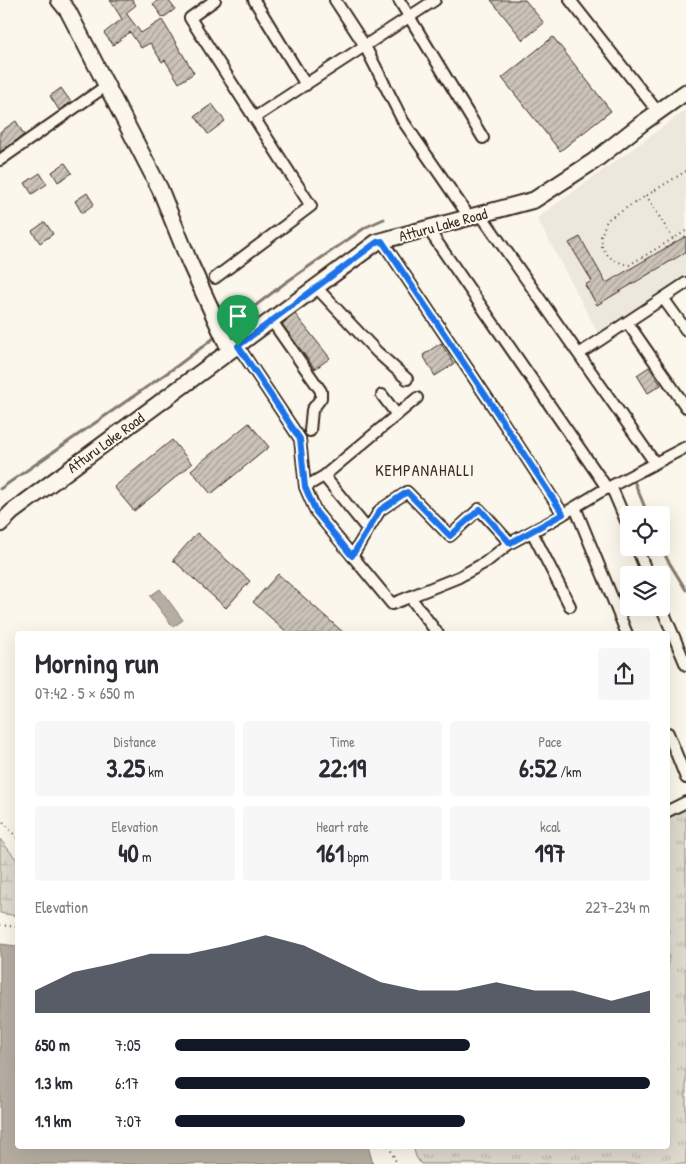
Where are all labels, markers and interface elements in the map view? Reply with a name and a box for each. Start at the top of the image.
street label: Atturu Lake Road [396,203,489,246]
pin [217,295,259,346]
icon: arrive [224,302,252,330]
street label: Atturu Lake Road [63,407,149,478]
district label: KEMPANAHALLI [375,459,475,481]
map controls [620,506,670,616]
button: locate [620,506,670,556]
button: layers [620,566,670,616]
text: Morning run [35,644,159,682]
button: share [598,648,650,700]
text: 07:42 · 5 × 650 m [35,682,135,704]
text: Distance [113,732,156,751]
text: Time [330,732,355,751]
text: Pace [539,732,562,751]
text: 3.25 [106,751,145,785]
text: 22:19 [319,751,366,785]
text: 6:52 [519,751,557,785]
text: km [145,762,164,781]
text: /km [557,762,581,781]
text: Elevation [112,817,158,836]
text: Heart rate [316,817,369,836]
text: kcal [540,817,560,836]
text: 40 [118,836,139,870]
text: 161 [316,836,344,870]
text: 197 [535,836,565,870]
text: m [139,847,151,866]
text: bpm [344,847,369,866]
text: Elevation [35,896,88,918]
text: 227–234 m [585,896,650,918]
text: 650 m [35,1034,70,1056]
text: 7:05 [115,1034,141,1056]
text: 1.3 km [35,1072,73,1094]
text: 6:17 [115,1072,139,1094]
text: 1.9 km [35,1110,71,1132]
text: 7:07 [115,1110,142,1132]

